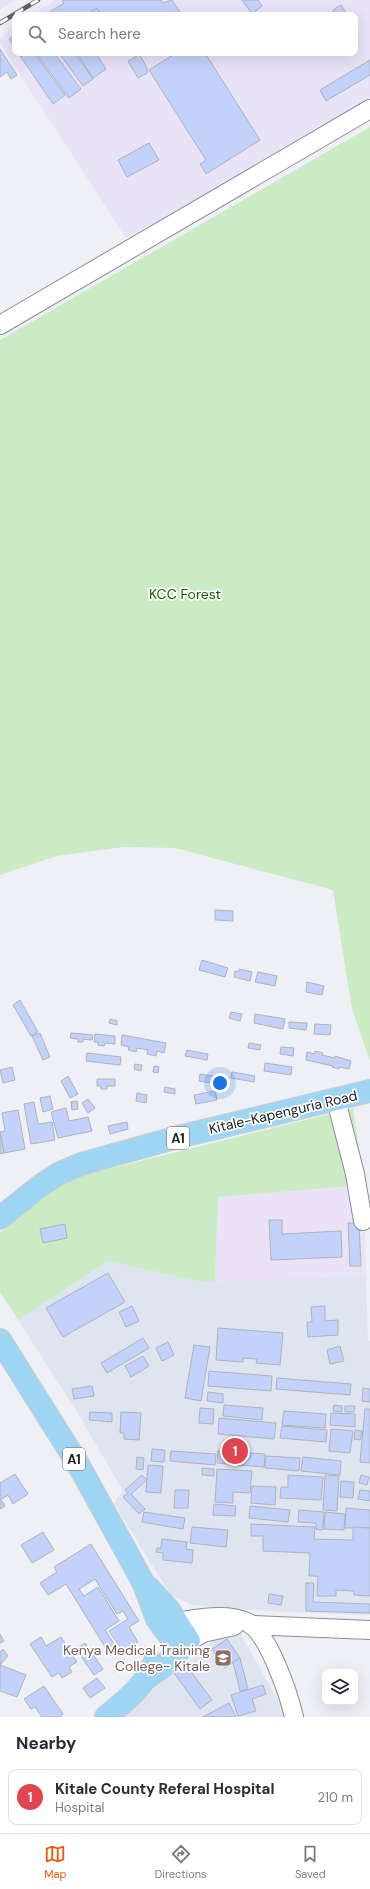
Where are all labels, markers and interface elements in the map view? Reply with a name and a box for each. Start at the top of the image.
search box [12,12,358,56]
icon: search [26,23,48,45]
text: Search here [58,24,141,44]
park label: KCC Forest [149,585,221,603]
your location [210,1073,230,1093]
street label: Kitale-Kapenguria Road [207,1086,359,1138]
road number: A1 [167,1127,189,1149]
pin: 1 [222,1436,248,1466]
road number: A1 [63,1448,85,1470]
place label: Kenya Medical Training College- Kitale [63,1641,210,1675]
school or university icon: Kenya Medical Training College- Kitale [213,1648,233,1668]
map controls [322,1669,358,1705]
button: layers [322,1669,358,1705]
text: Nearby [16,1732,76,1754]
text: Kitale County Referal Hospital [55,1779,274,1799]
text: 1 [28,1789,32,1806]
text: 210 m [318,1789,353,1806]
text: Hospital [55,1799,104,1816]
tab: Map [44,1843,66,1881]
tab: Directions [155,1843,207,1881]
tab: Saved [295,1843,326,1881]

